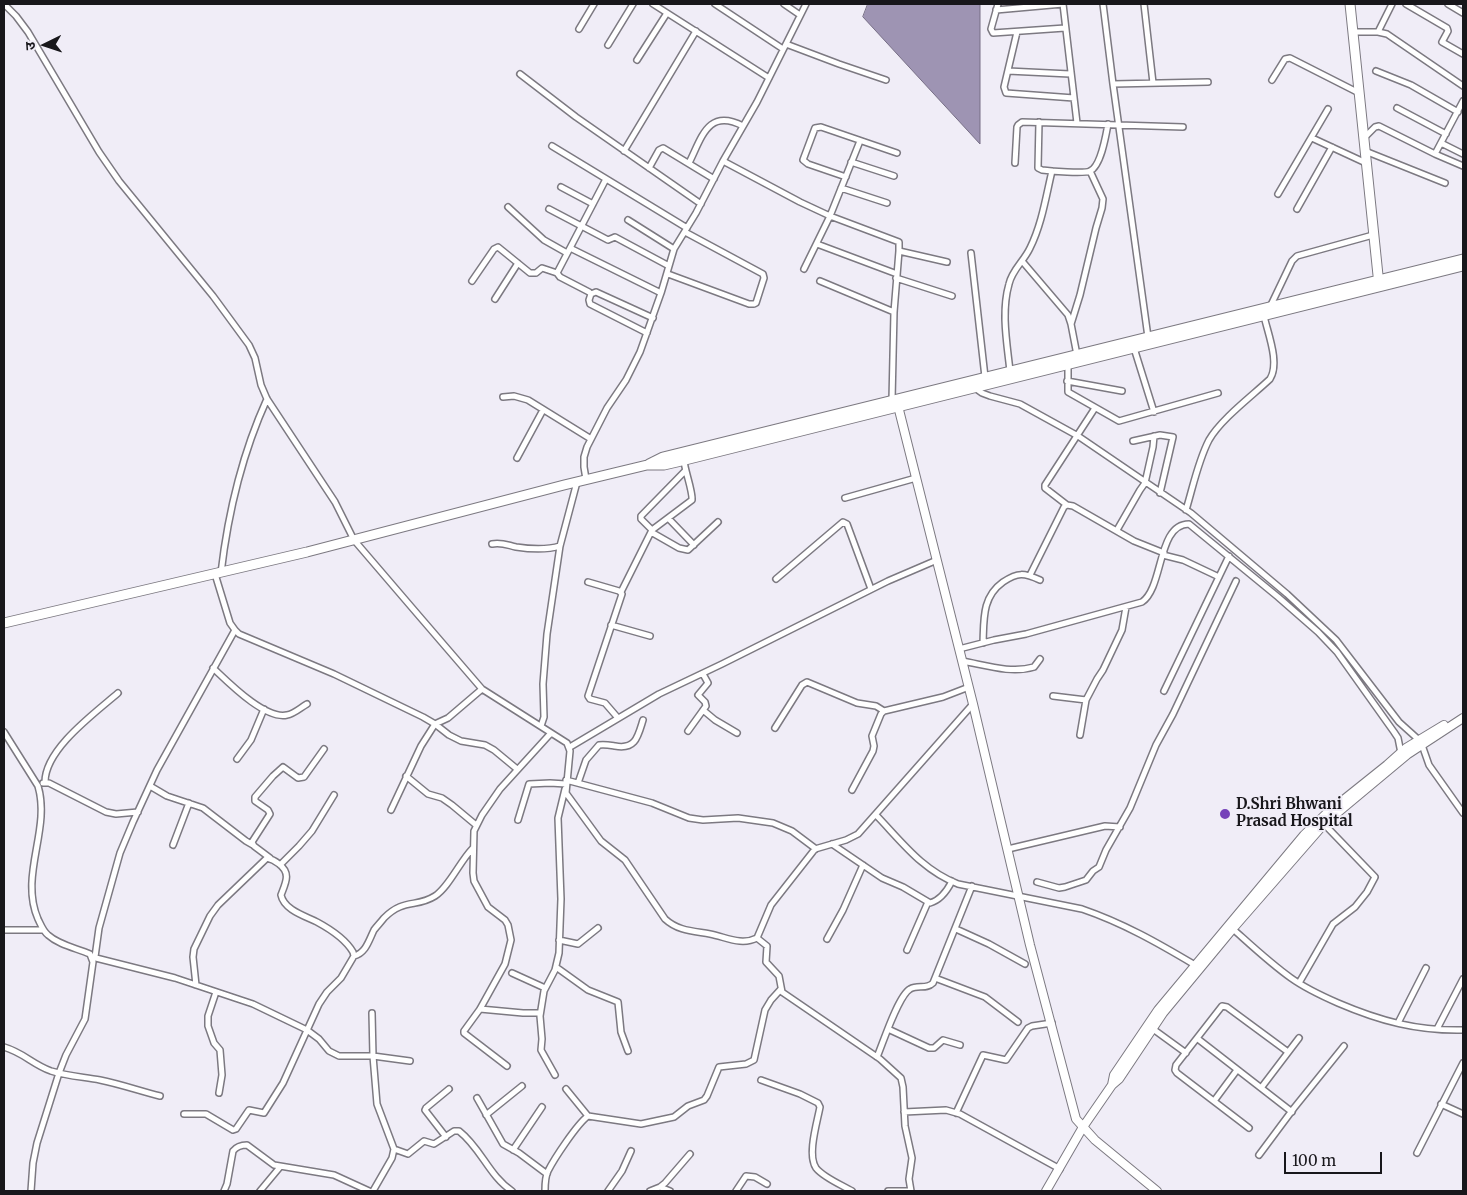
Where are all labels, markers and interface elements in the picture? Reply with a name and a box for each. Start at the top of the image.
north arrow [20,20,70,70]
text: उ [21,41,39,51]
place label: D.Shri Bhwani Prasad Hospital [1236,796,1353,831]
marker: D.Shri Bhwani Prasad Hospital [1218,807,1232,821]
scale bar [1287,1142,1384,1174]
text: 100 m [1292,1151,1336,1170]

